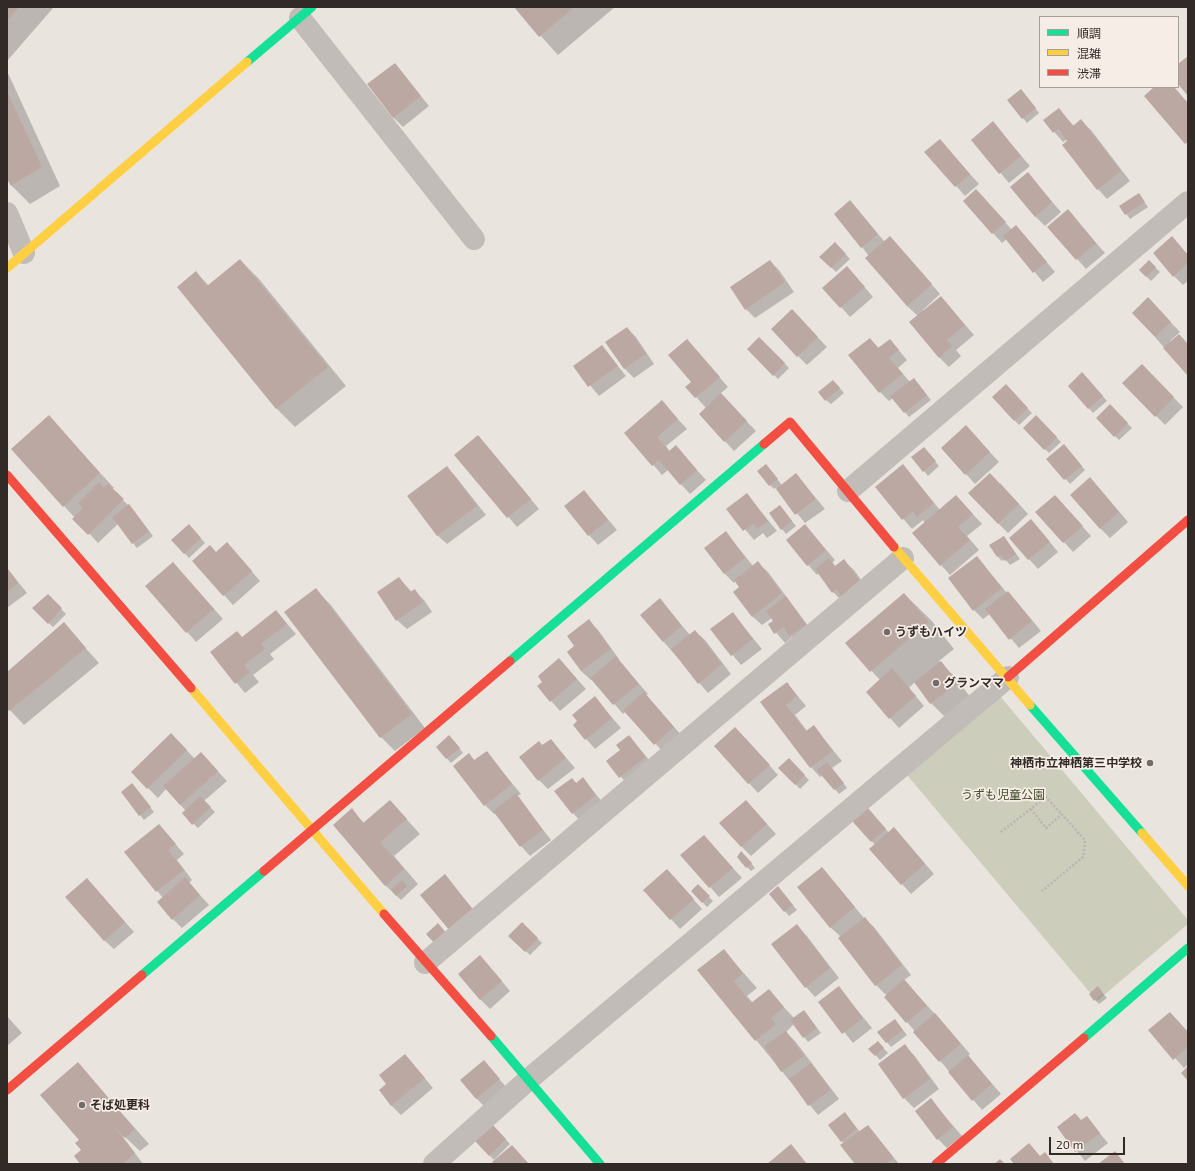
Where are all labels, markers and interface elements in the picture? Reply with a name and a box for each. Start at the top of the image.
legend [1039,16,1179,88]
text: 順調 [1077,26,1101,40]
text: 混雑 [1077,46,1101,60]
text: 渋滞 [1077,66,1101,80]
place label: うずもハイツ [895,625,967,639]
marker: うずもハイツ [882,627,892,637]
place label: グランママ [944,676,1004,690]
marker: グランママ [931,678,941,688]
place label: 神栖市立神栖第三中学校 [1010,756,1142,770]
marker: 神栖市立神栖第三中学校 [1145,758,1155,768]
park label: うずも児童公園 [961,788,1045,802]
place label: そば処更科 [90,1098,150,1112]
marker: そば処更科 [77,1100,87,1110]
scale bar [1051,1129,1127,1155]
text: 20 m [1056,1137,1083,1151]

